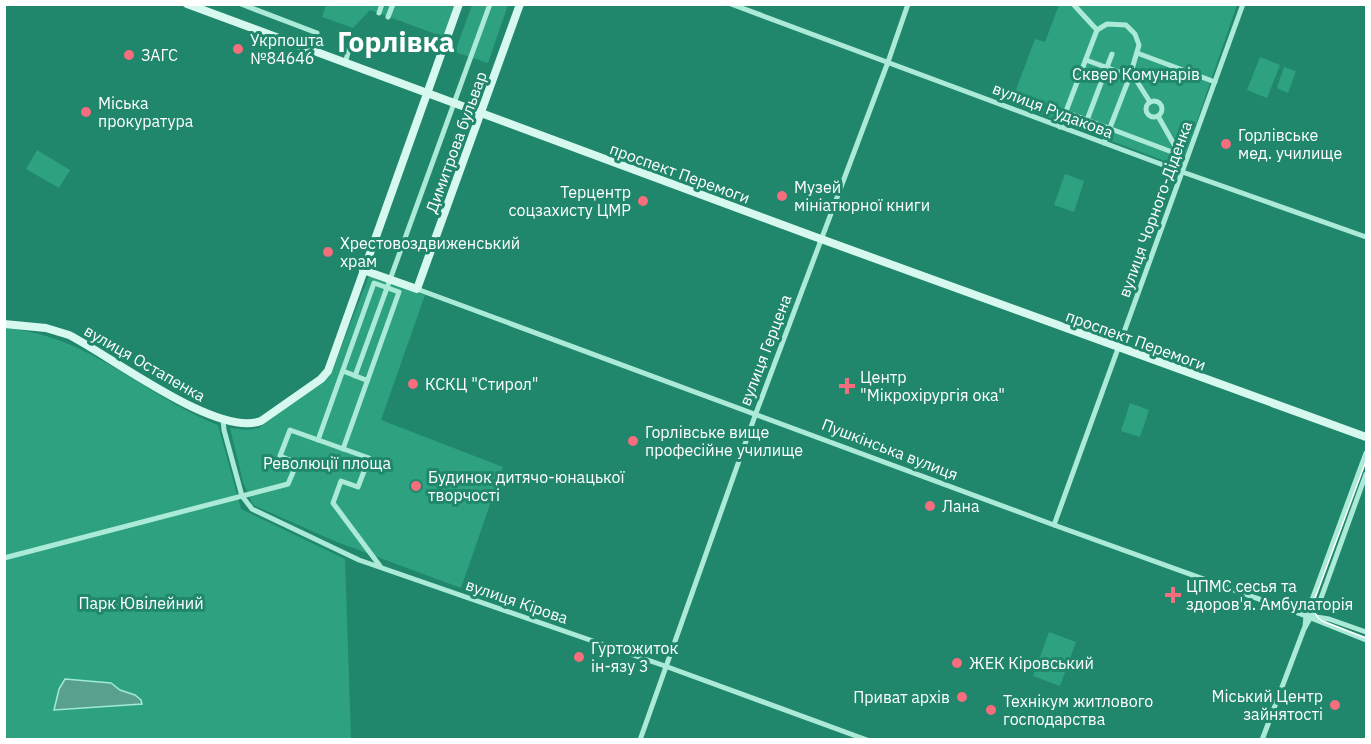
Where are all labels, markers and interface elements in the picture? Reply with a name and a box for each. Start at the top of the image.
district label: Горлівка [337,23,455,60]
place label: Укрпошта №84646 [250,30,324,68]
marker: Укрпошта №84646 [231,42,245,56]
place label: ЗАГС [141,45,178,65]
marker: ЗАГС [122,48,136,62]
park label: Сквер Комунарів [1072,64,1200,84]
street label: Димитрова бульвар [421,68,491,216]
street label: вулиця Рудакова [990,78,1117,142]
place label: Міська прокуратура [98,93,194,131]
marker: Міська прокуратура [79,105,93,119]
street label: вулиця Чорного-Діденка [1114,118,1196,300]
place label: Горлівське мед. училище [1238,125,1343,163]
marker: Горлівське мед. училище [1219,137,1233,151]
street label: проспект Перемоги [607,138,753,208]
place label: Музей мініатюрної книги [794,177,930,215]
place label: Терцентр соцзахисту ЦМР [508,182,631,220]
marker: Музей мініатюрної книги [775,189,789,203]
marker: Терцентр соцзахисту ЦМР [636,194,650,208]
place label: Хрестовоздвиженський храм [340,233,520,271]
marker: Хрестовоздвиженський храм [321,245,335,259]
street label: вулиця Герцена [735,291,796,409]
street label: проспект Перемоги [1063,305,1209,375]
street label: вулиця Остапенка [81,320,210,406]
place label: Центр "Мікрохірургія ока" [860,367,1005,405]
place label: КСКЦ "Стирол" [425,374,539,394]
marker: КСКЦ "Стирол" [406,377,420,391]
marker: Центр "Мікрохірургія ока" [838,377,856,395]
street label: Пушкінська вулиця [819,414,961,484]
place label: Горлівське вище професійне училище [645,422,803,460]
marker: Горлівське вище професійне училище [626,434,640,448]
park label: Революції площа [263,453,391,473]
place label: Будинок дитячо-юнацької творчості [428,467,626,505]
marker: Будинок дитячо-юнацької творчості [409,479,423,493]
place label: Лана [942,496,980,516]
marker: Лана [923,499,937,513]
street label: вулиця Кірова [463,574,571,628]
place label: ЦПМС сесья та здоров'я. Амбулаторія [1186,576,1353,614]
marker: ЦПМС сесья та здоров'я. Амбулаторія [1164,586,1182,604]
park label: Парк Ювілейний [78,593,204,613]
place label: Гуртожиток ін-язу 3 [591,638,678,676]
marker: Гуртожиток ін-язу 3 [572,650,586,664]
place label: ЖЕК Кіровський [969,653,1094,673]
marker: ЖЕК Кіровський [950,656,964,670]
place label: Міський Центр зайнятості [1212,686,1323,724]
place label: Приват архів [853,687,950,707]
marker: Приват архів [955,690,969,704]
place label: Технікум житлового господарства [1003,691,1153,729]
marker: Міський Центр зайнятості [1328,698,1342,712]
marker: Технікум житлового господарства [984,703,998,717]

